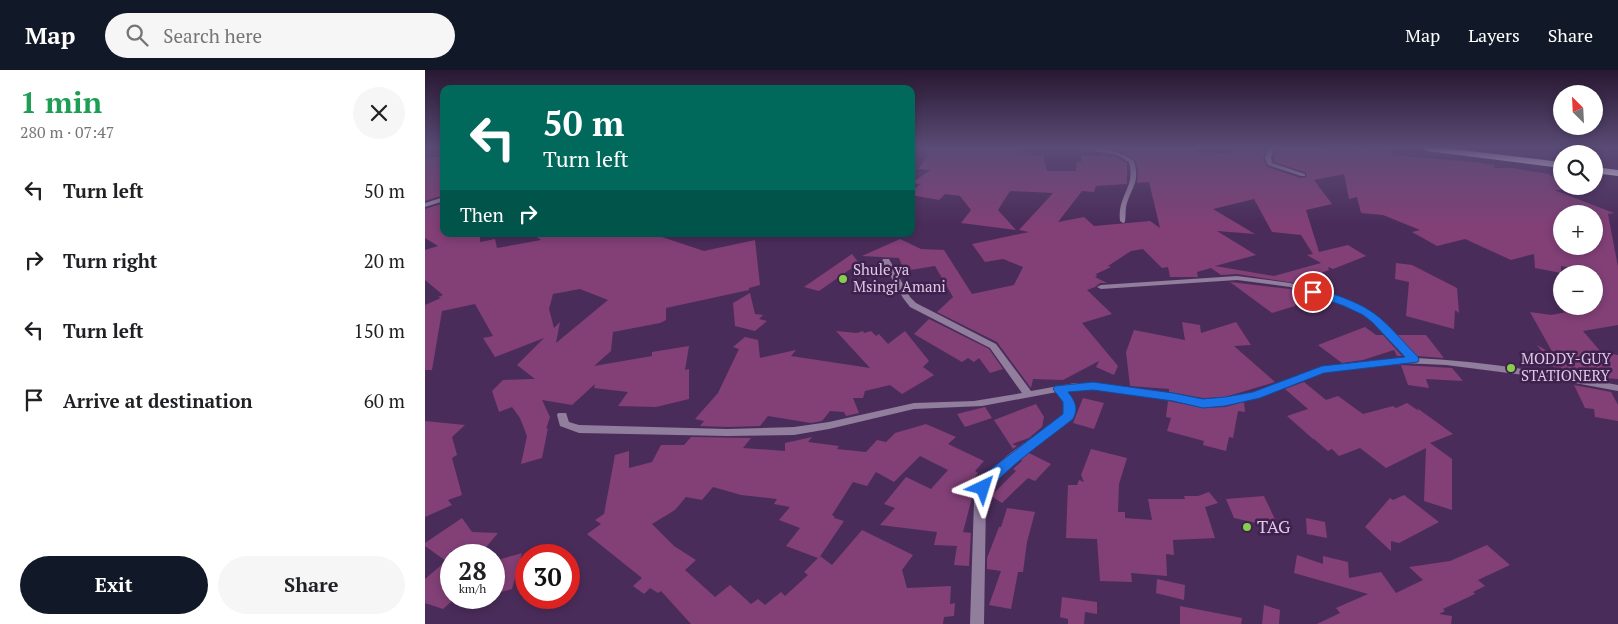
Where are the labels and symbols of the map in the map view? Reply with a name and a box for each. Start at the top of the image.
north arrow [1553,85,1603,135]
place label: Shule ya Msingi Amani [853,259,946,296]
pin [1292,271,1334,313]
marker: Shule ya Msingi Amani [837,273,849,285]
place label: MODDY-GUY STATIONERY [1521,348,1611,385]
marker: MODDY-GUY STATIONERY [1505,362,1517,374]
position arrow [956,461,1008,513]
place label: TAG [1257,514,1291,538]
marker: TAG [1241,521,1253,533]
speed limit sign: 30 [515,544,580,609]

